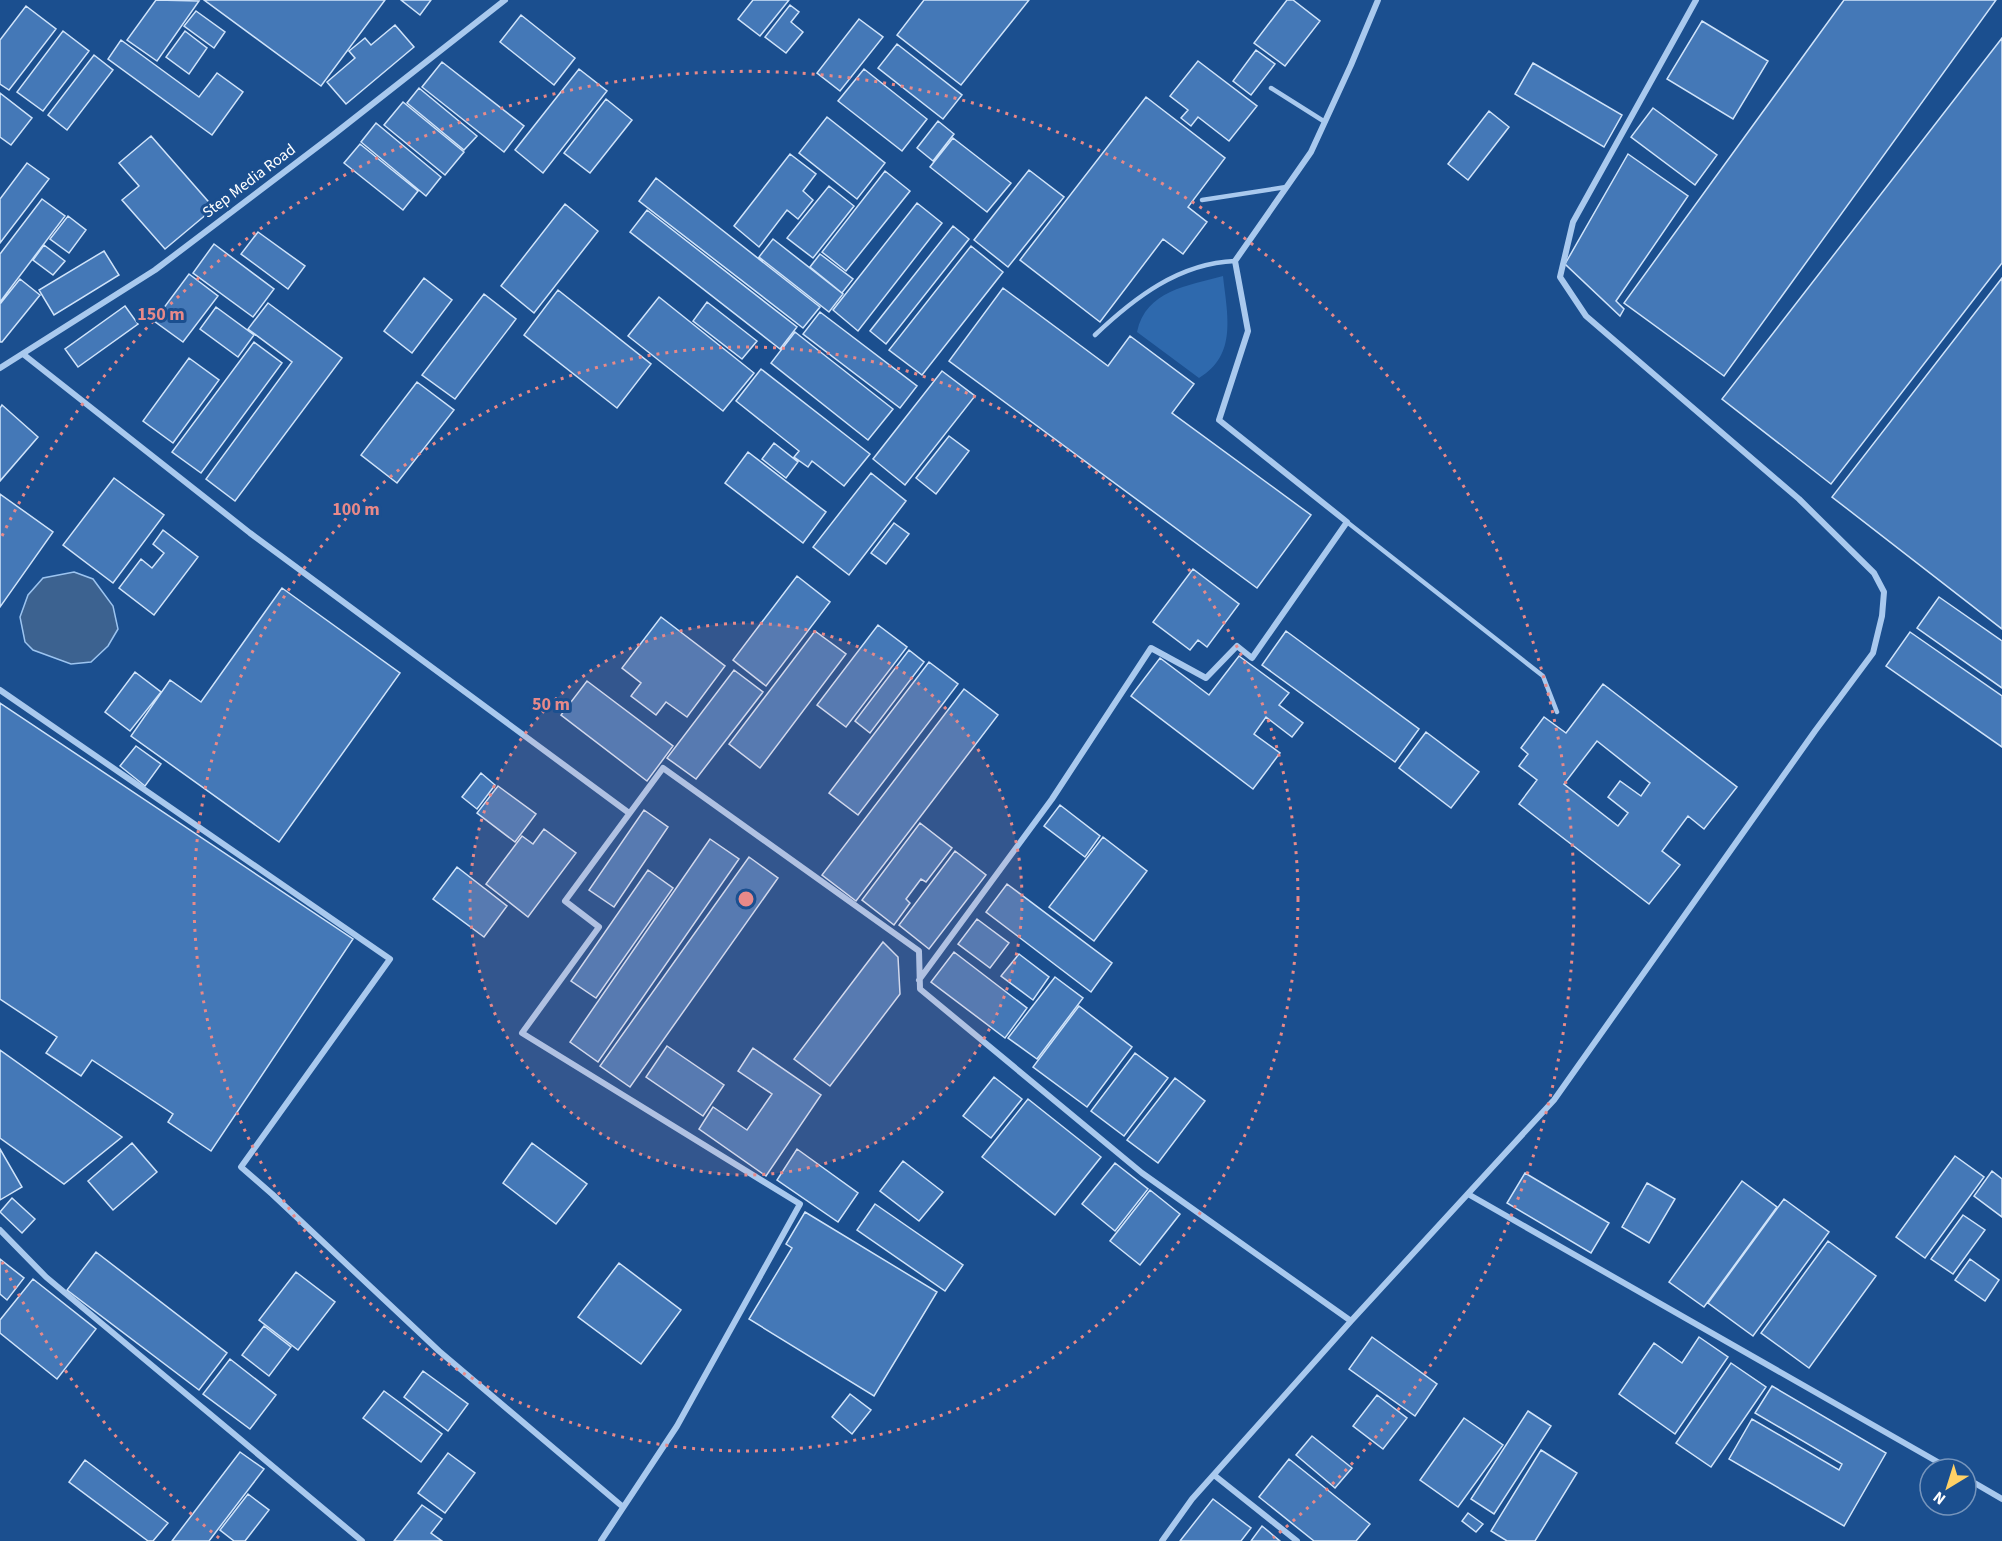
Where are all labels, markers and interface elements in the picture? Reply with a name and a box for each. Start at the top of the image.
street label: Step Media Road [198,139,300,223]
text: 150 m [137,302,185,327]
text: 100 m [332,497,380,522]
text: 50 m [532,692,570,717]
centre of rings [736,889,756,909]
north arrow [1918,1457,1978,1517]
text: N [1928,1486,1950,1510]

